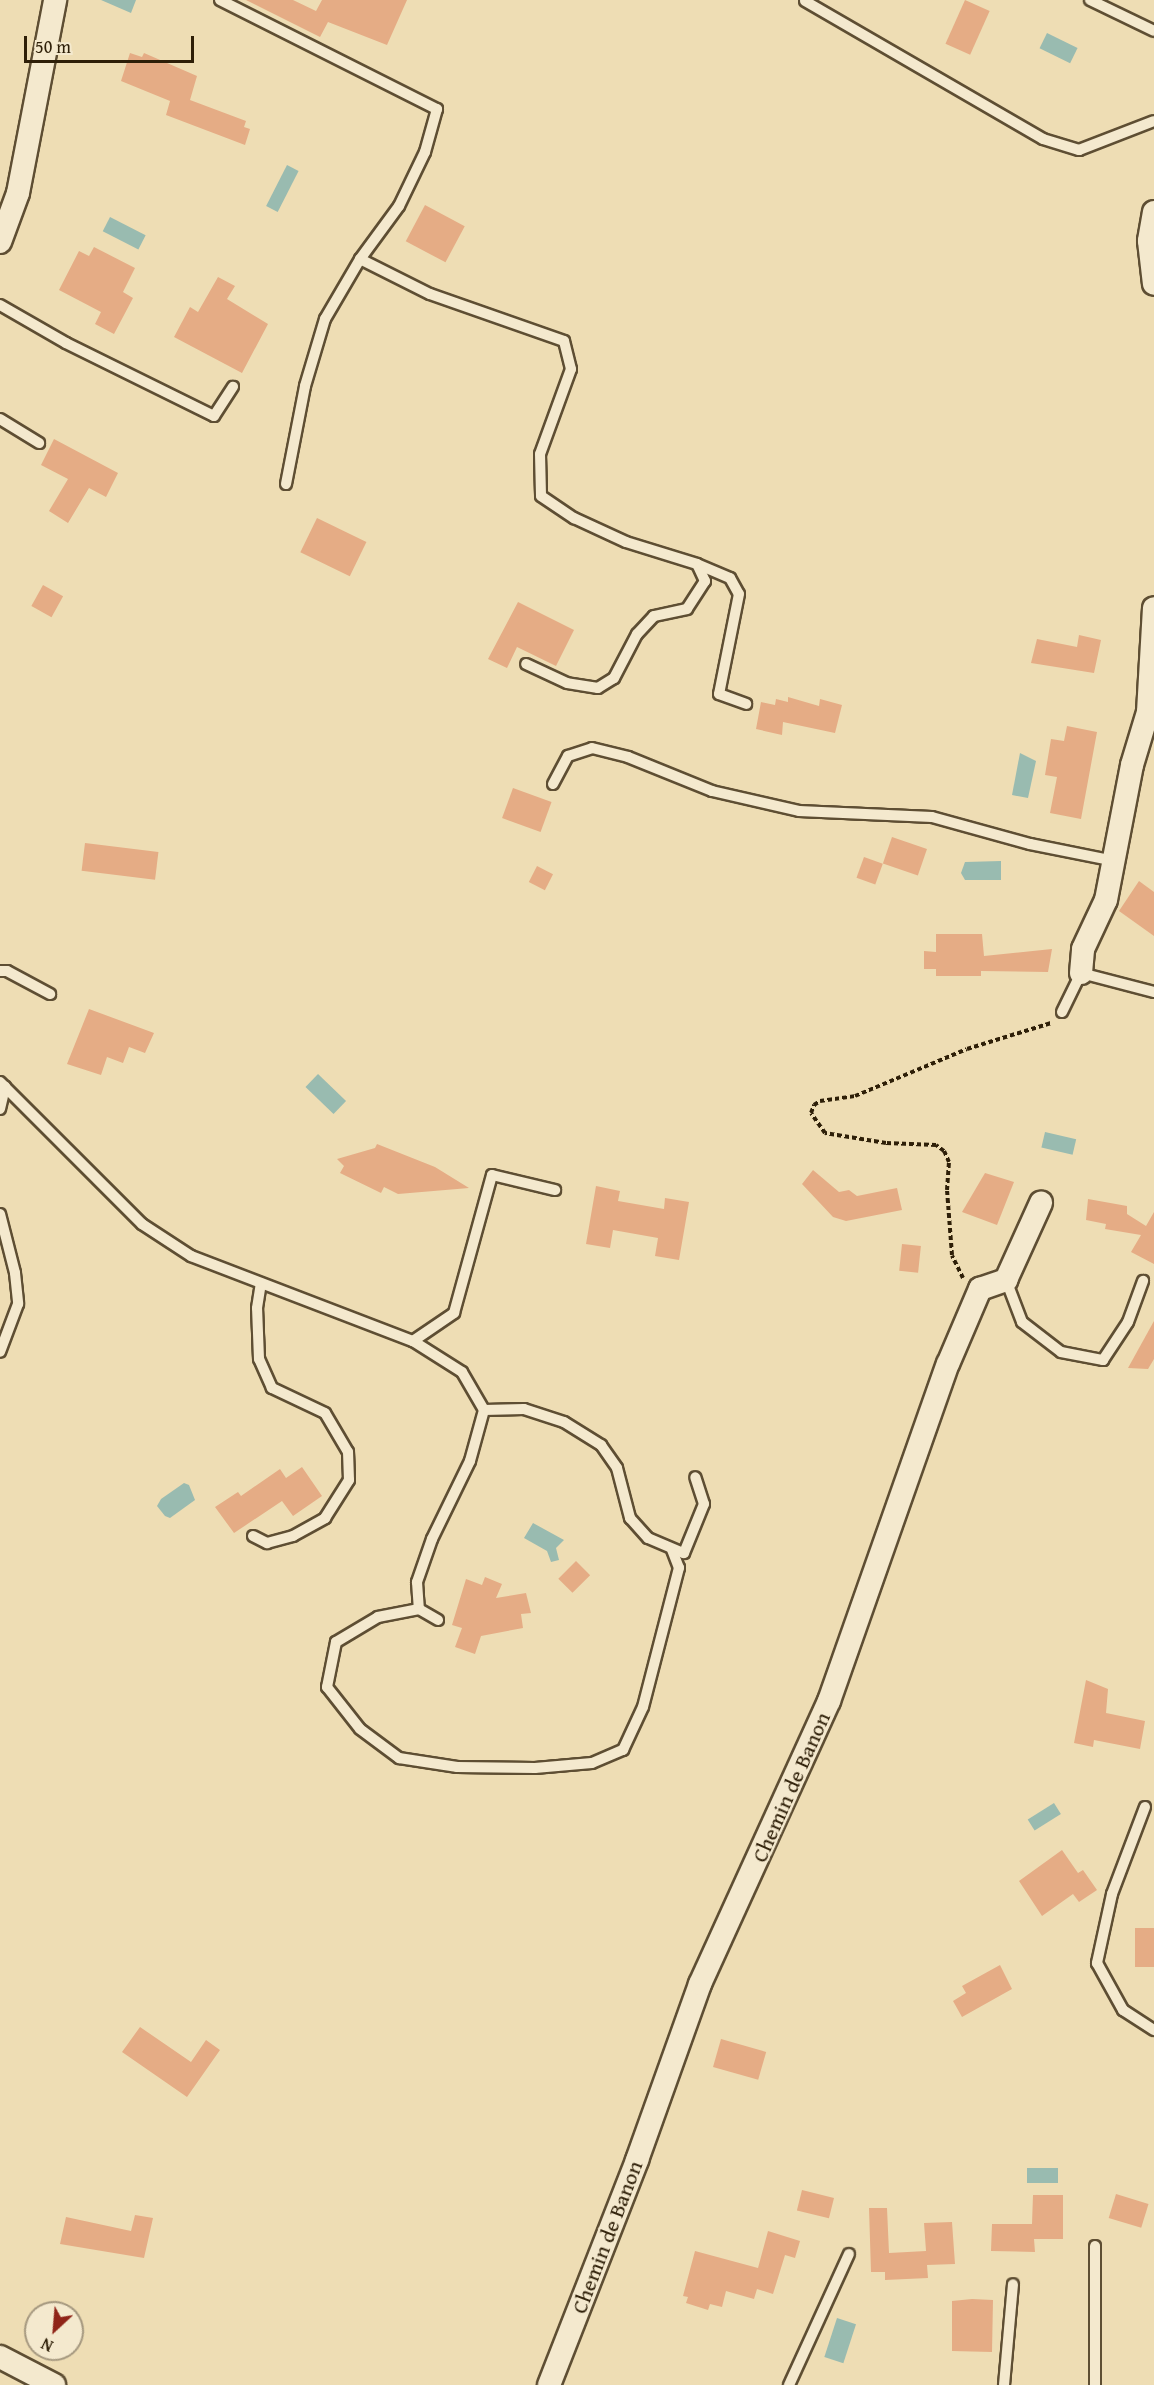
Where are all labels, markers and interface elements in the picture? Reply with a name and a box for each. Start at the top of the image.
scale bar [27,24,196,62]
text: 50 m [35,33,71,60]
street label: Chemin de Banon [746,1708,836,1866]
street label: Chemin de Banon [566,2157,648,2317]
north arrow [24,2301,84,2361]
text: N [37,2332,57,2359]

